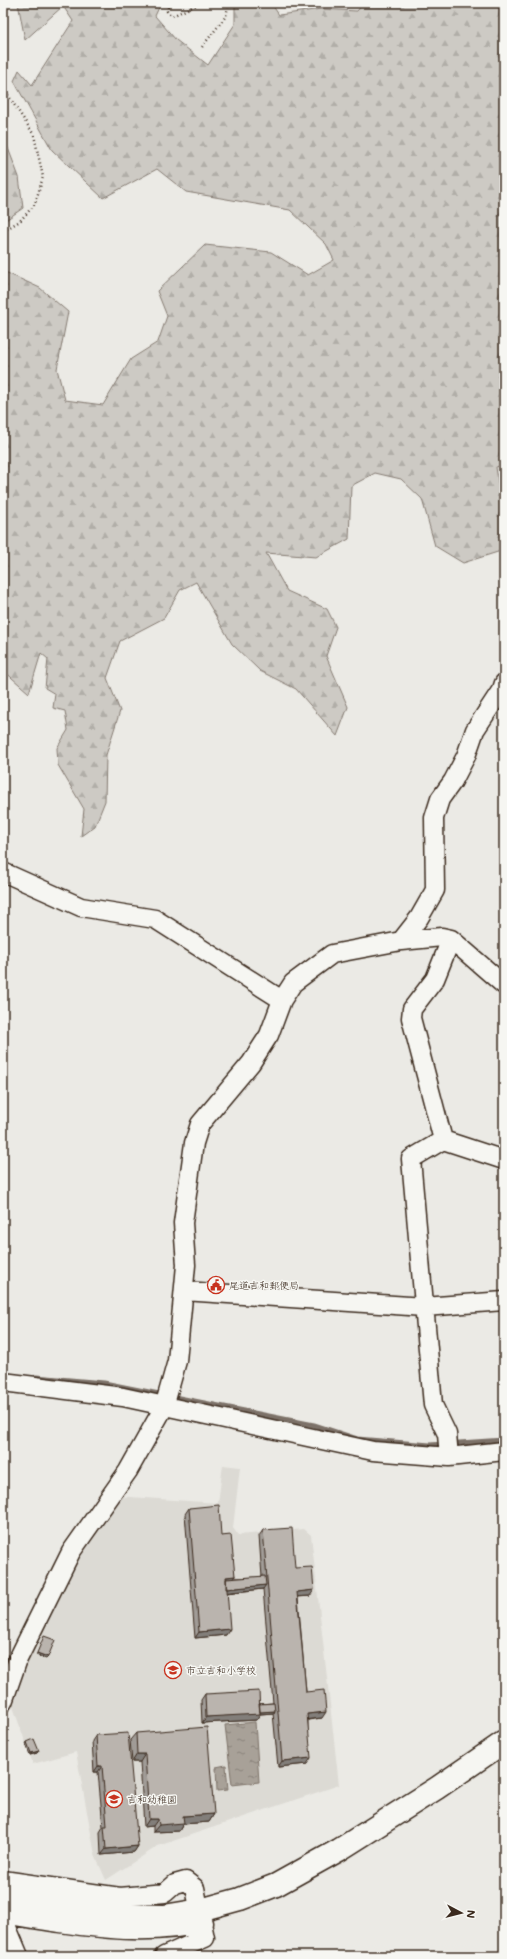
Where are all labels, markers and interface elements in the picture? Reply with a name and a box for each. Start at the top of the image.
public building icon: 尾道吉和郵便局 [206,1275,226,1295]
place label: 尾道吉和郵便局 [229,1278,299,1292]
school or university icon: 市立吉和小学校 [163,1660,183,1680]
place label: 市立吉和小学校 [186,1663,256,1677]
school or university icon: 吉和幼稚園 [104,1789,124,1809]
place label: 吉和幼稚園 [127,1792,177,1806]
north arrow [441,1893,481,1933]
text: N [463,1909,479,1919]

